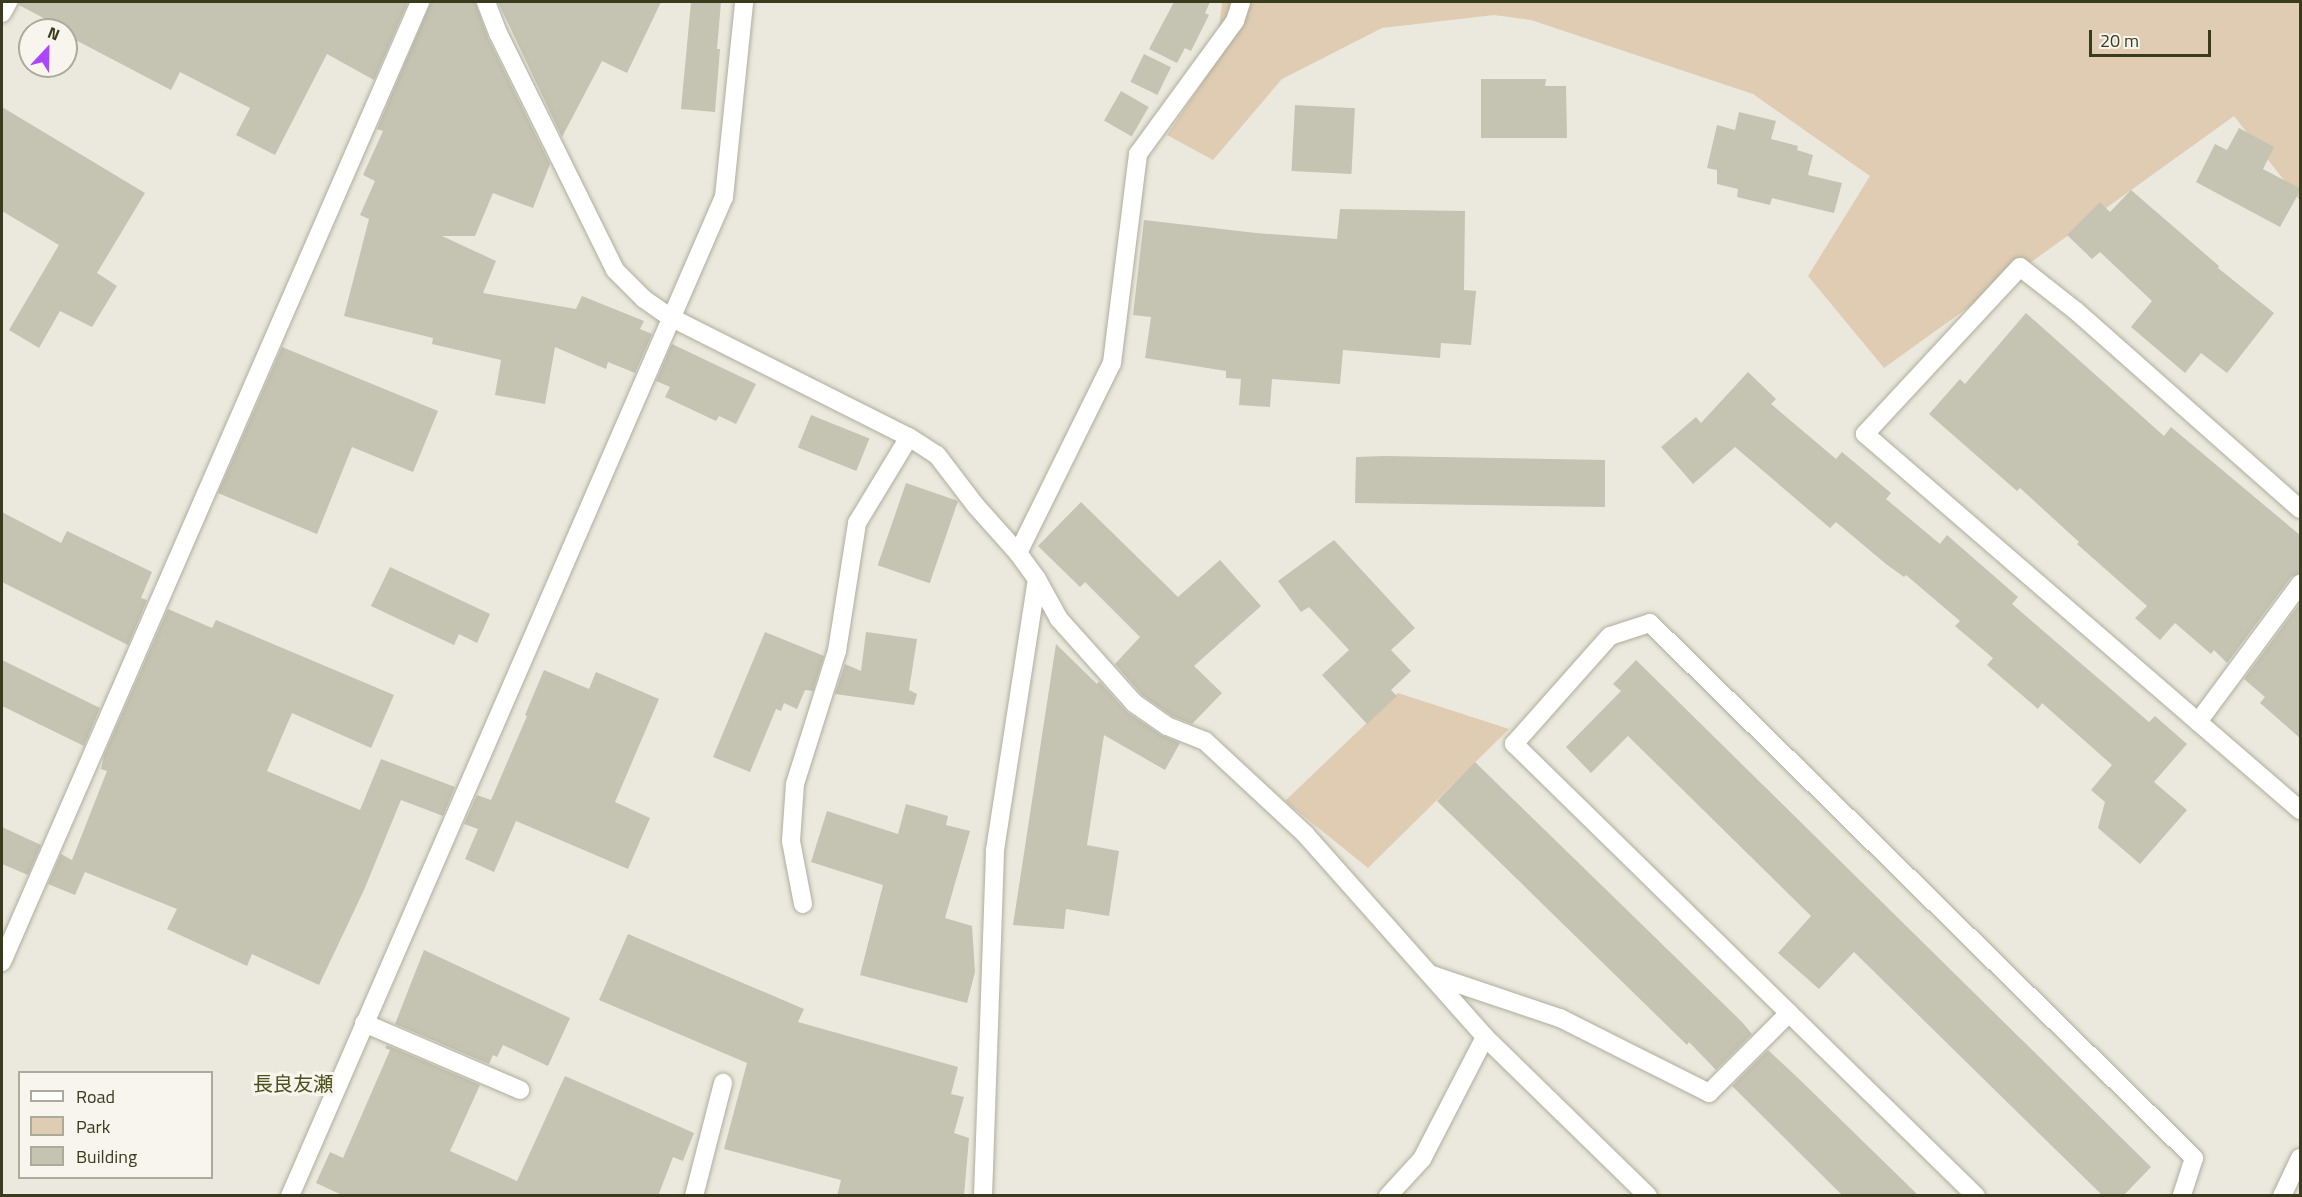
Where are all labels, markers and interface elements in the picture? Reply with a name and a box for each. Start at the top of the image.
north arrow [18,18,78,78]
scale bar [2092,18,2214,56]
text: N [44,20,64,46]
text: 20 m [2100,27,2139,54]
legend [18,1071,213,1179]
district label: 長良友瀬 [253,1071,333,1095]
text: Road [76,1083,115,1110]
text: Park [76,1113,110,1140]
text: Building [76,1143,137,1170]

